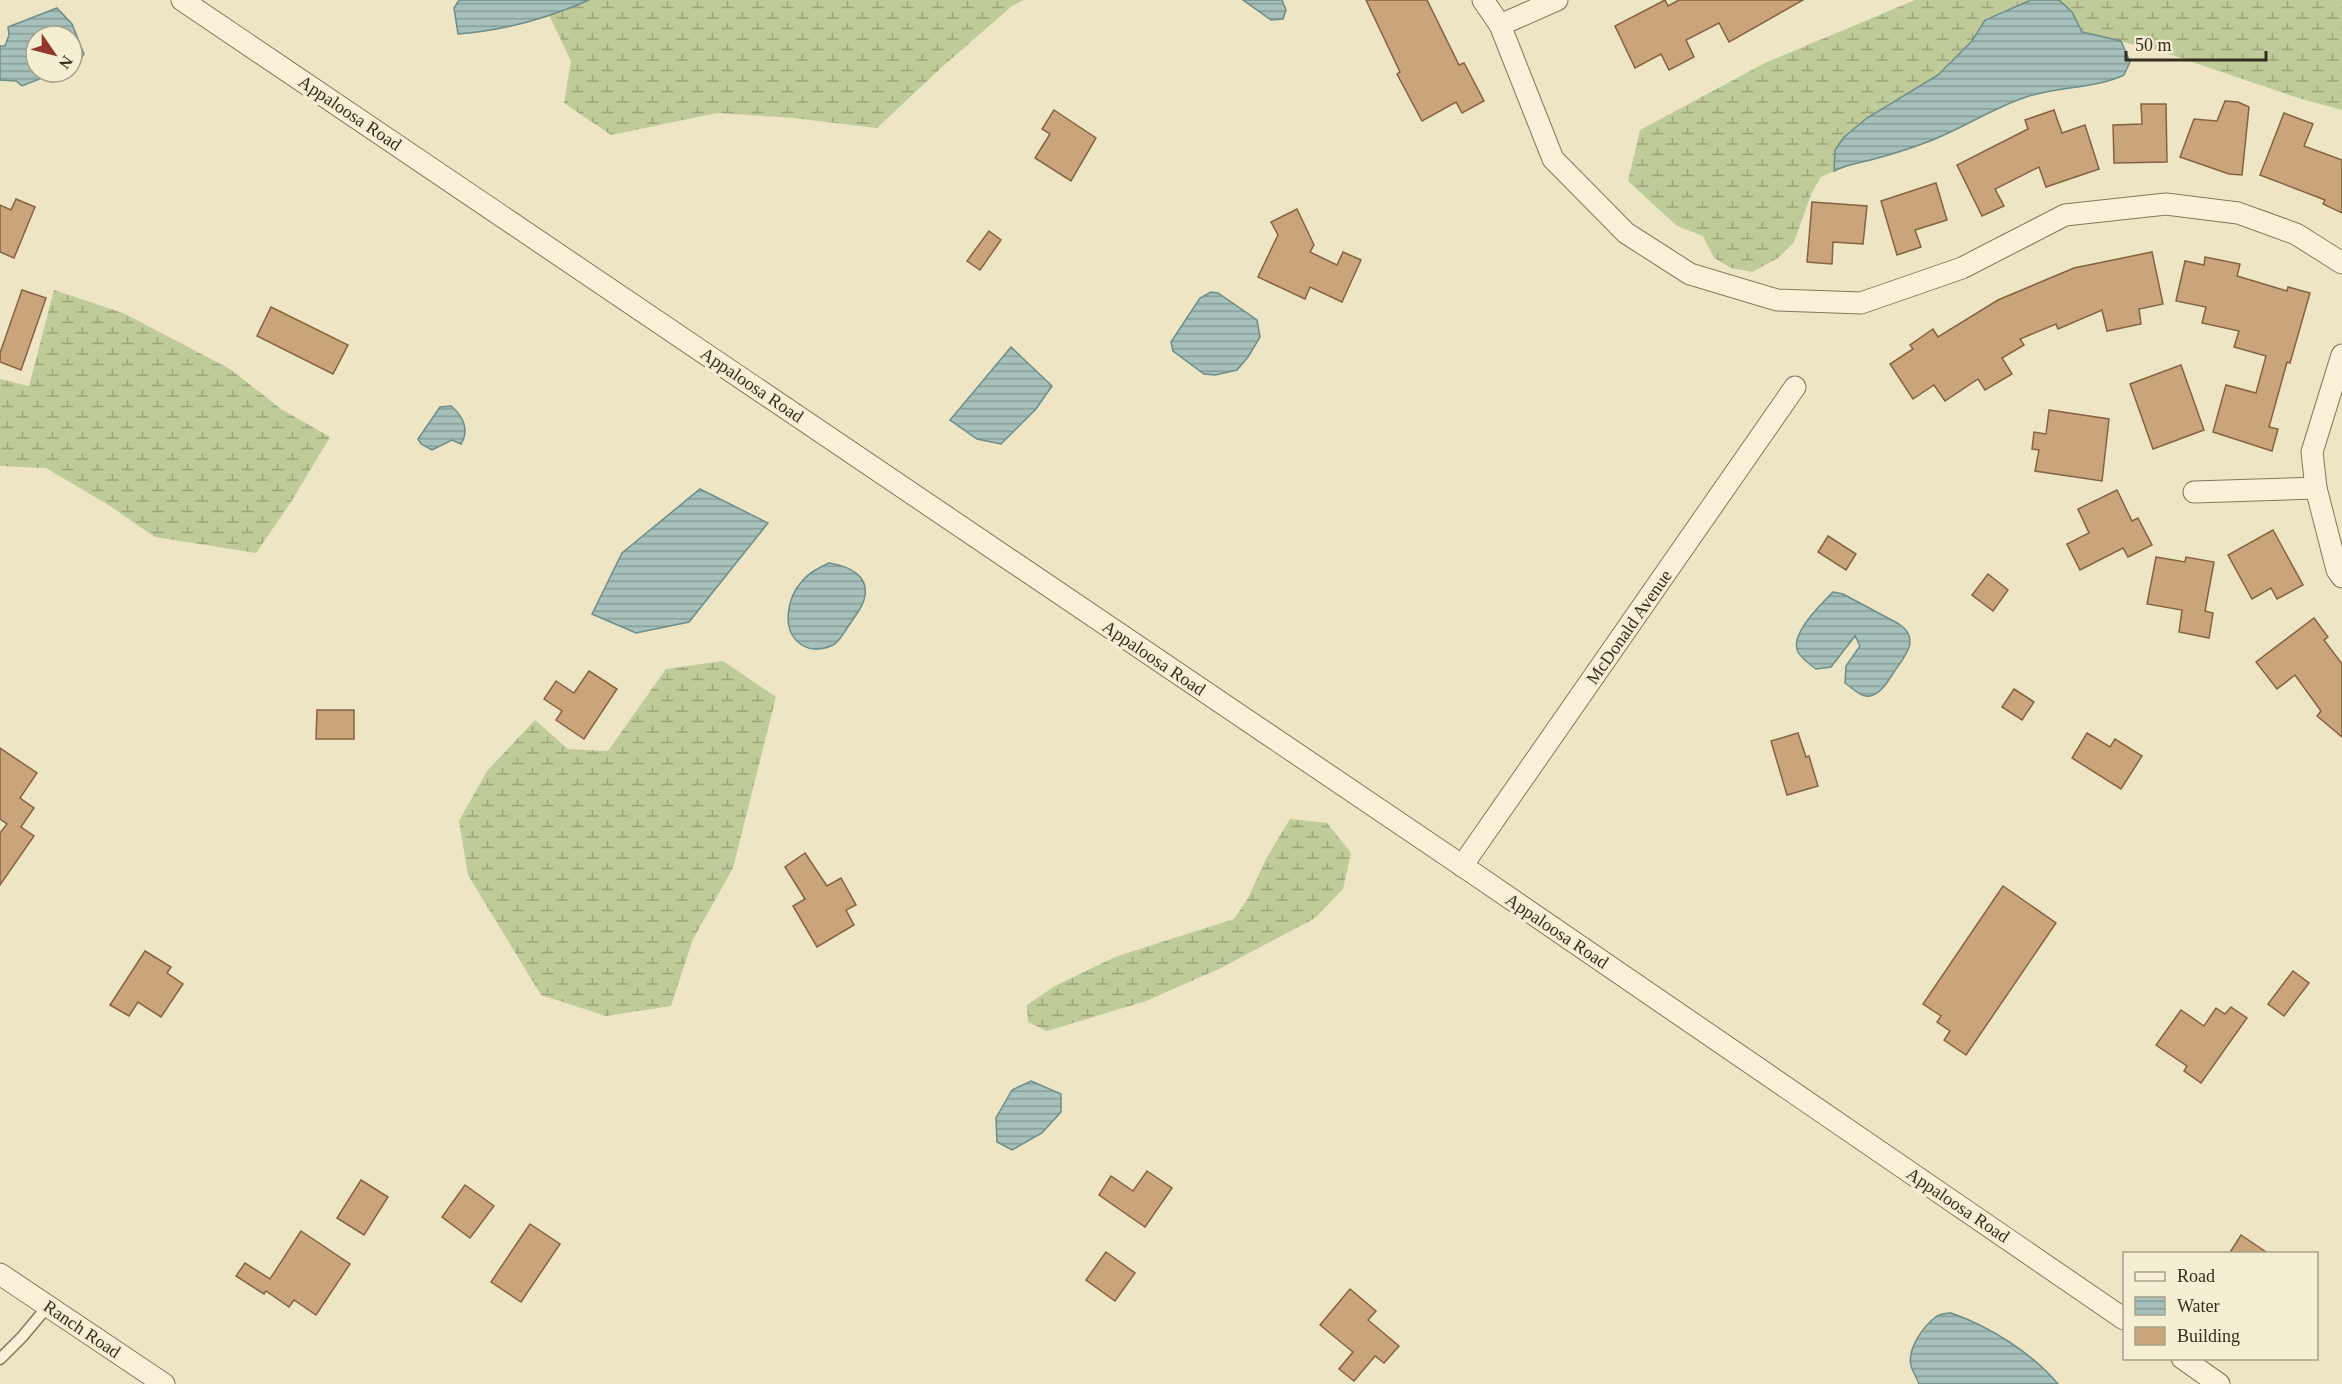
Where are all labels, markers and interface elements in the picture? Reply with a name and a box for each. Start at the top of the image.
north arrow [24,24,84,84]
scale bar [2126,24,2266,62]
text: 50 m [2135,35,2172,55]
text: N [55,53,76,72]
street label: Appaloosa Road [295,71,405,155]
street label: Appaloosa Road [697,343,807,427]
street label: McDonald Avenue [1582,566,1676,688]
street label: Appaloosa Road [1099,616,1209,700]
street label: Appaloosa Road [1502,889,1612,973]
street label: Appaloosa Road [1903,1163,2013,1247]
legend [2123,1252,2318,1360]
text: Road [2177,1266,2215,1286]
street label: Ranch Road [40,1296,124,1362]
text: Water [2177,1296,2220,1316]
text: Building [2177,1326,2240,1346]

